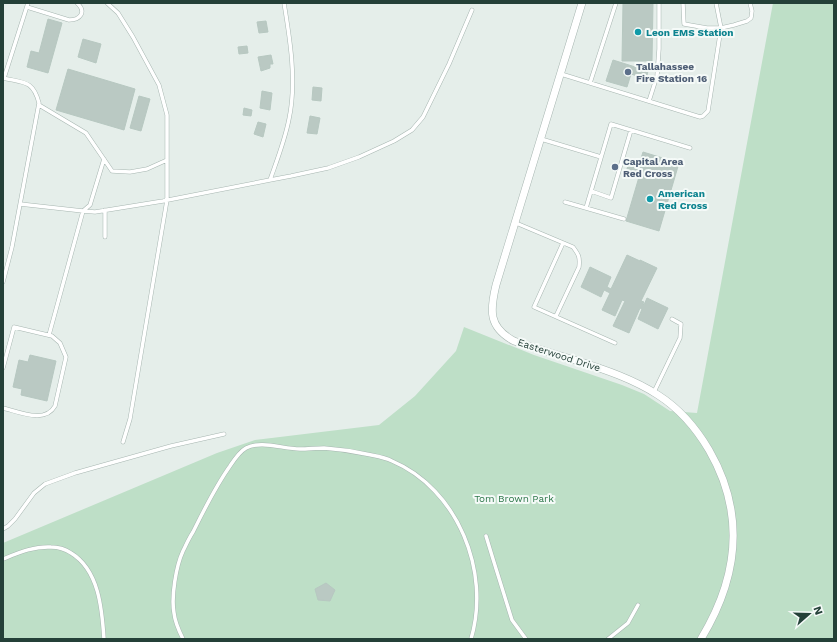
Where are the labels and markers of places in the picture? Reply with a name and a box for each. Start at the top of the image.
marker: Leon EMS Station [633,27,643,37]
place label: Leon EMS Station [646,27,733,38]
place label: Tallahassee Fire Station 16 [636,61,707,84]
marker: Tallahassee Fire Station 16 [623,67,633,77]
place label: Capital Area Red Cross [623,156,684,179]
marker: Capital Area Red Cross [610,162,620,172]
place label: American Red Cross [658,188,708,211]
marker: American Red Cross [645,194,655,204]

